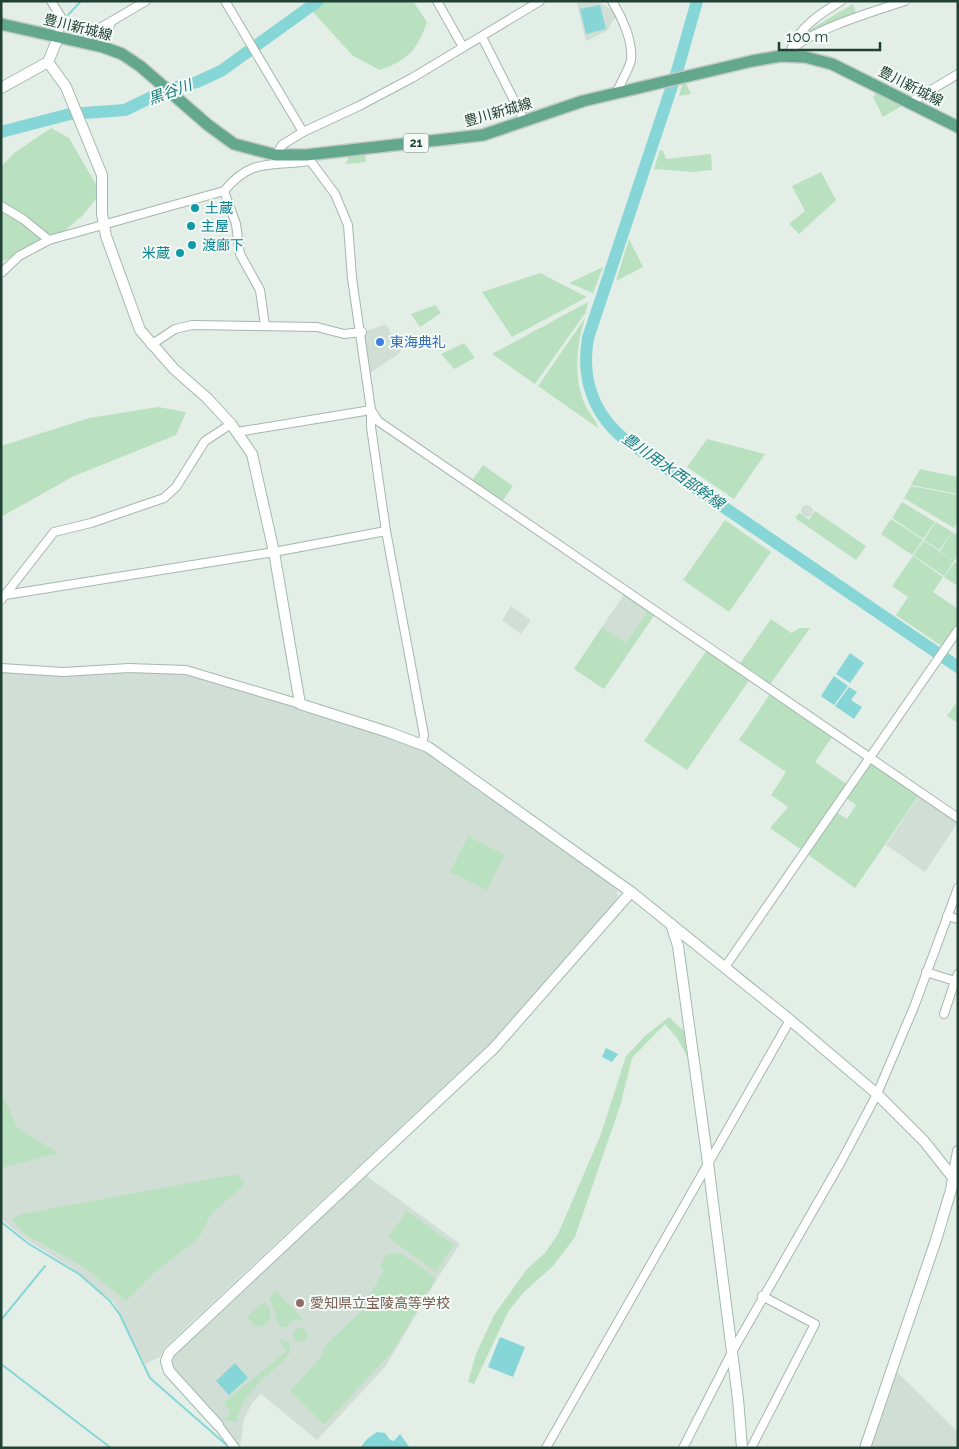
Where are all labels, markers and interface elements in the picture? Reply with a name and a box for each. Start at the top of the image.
street label: 豊川新城線 [42,11,114,43]
scale bar [779,20,880,52]
text: 100 m [786,28,828,46]
street label: 豊川新城線 [876,63,946,109]
water label: 黒谷川 [146,75,196,108]
street label: 豊川新城線 [462,95,534,129]
road number: 21 [404,134,428,152]
place label: 土蔵 [205,200,233,216]
marker: 土蔵 [189,202,201,214]
place label: 主屋 [201,218,229,234]
marker: 主屋 [185,220,197,232]
place label: 渡廊下 [202,237,244,253]
marker: 渡廊下 [186,239,198,251]
place label: 米蔵 [142,245,170,261]
marker: 米蔵 [174,247,186,259]
place label: 東海典礼 [390,334,446,350]
marker: 東海典礼 [374,336,386,348]
water label: 豊川用水西部幹線 [619,429,729,514]
place label: 愛知県立宝陵高等学校 [310,1295,450,1311]
marker: 愛知県立宝陵高等学校 [294,1297,306,1309]

